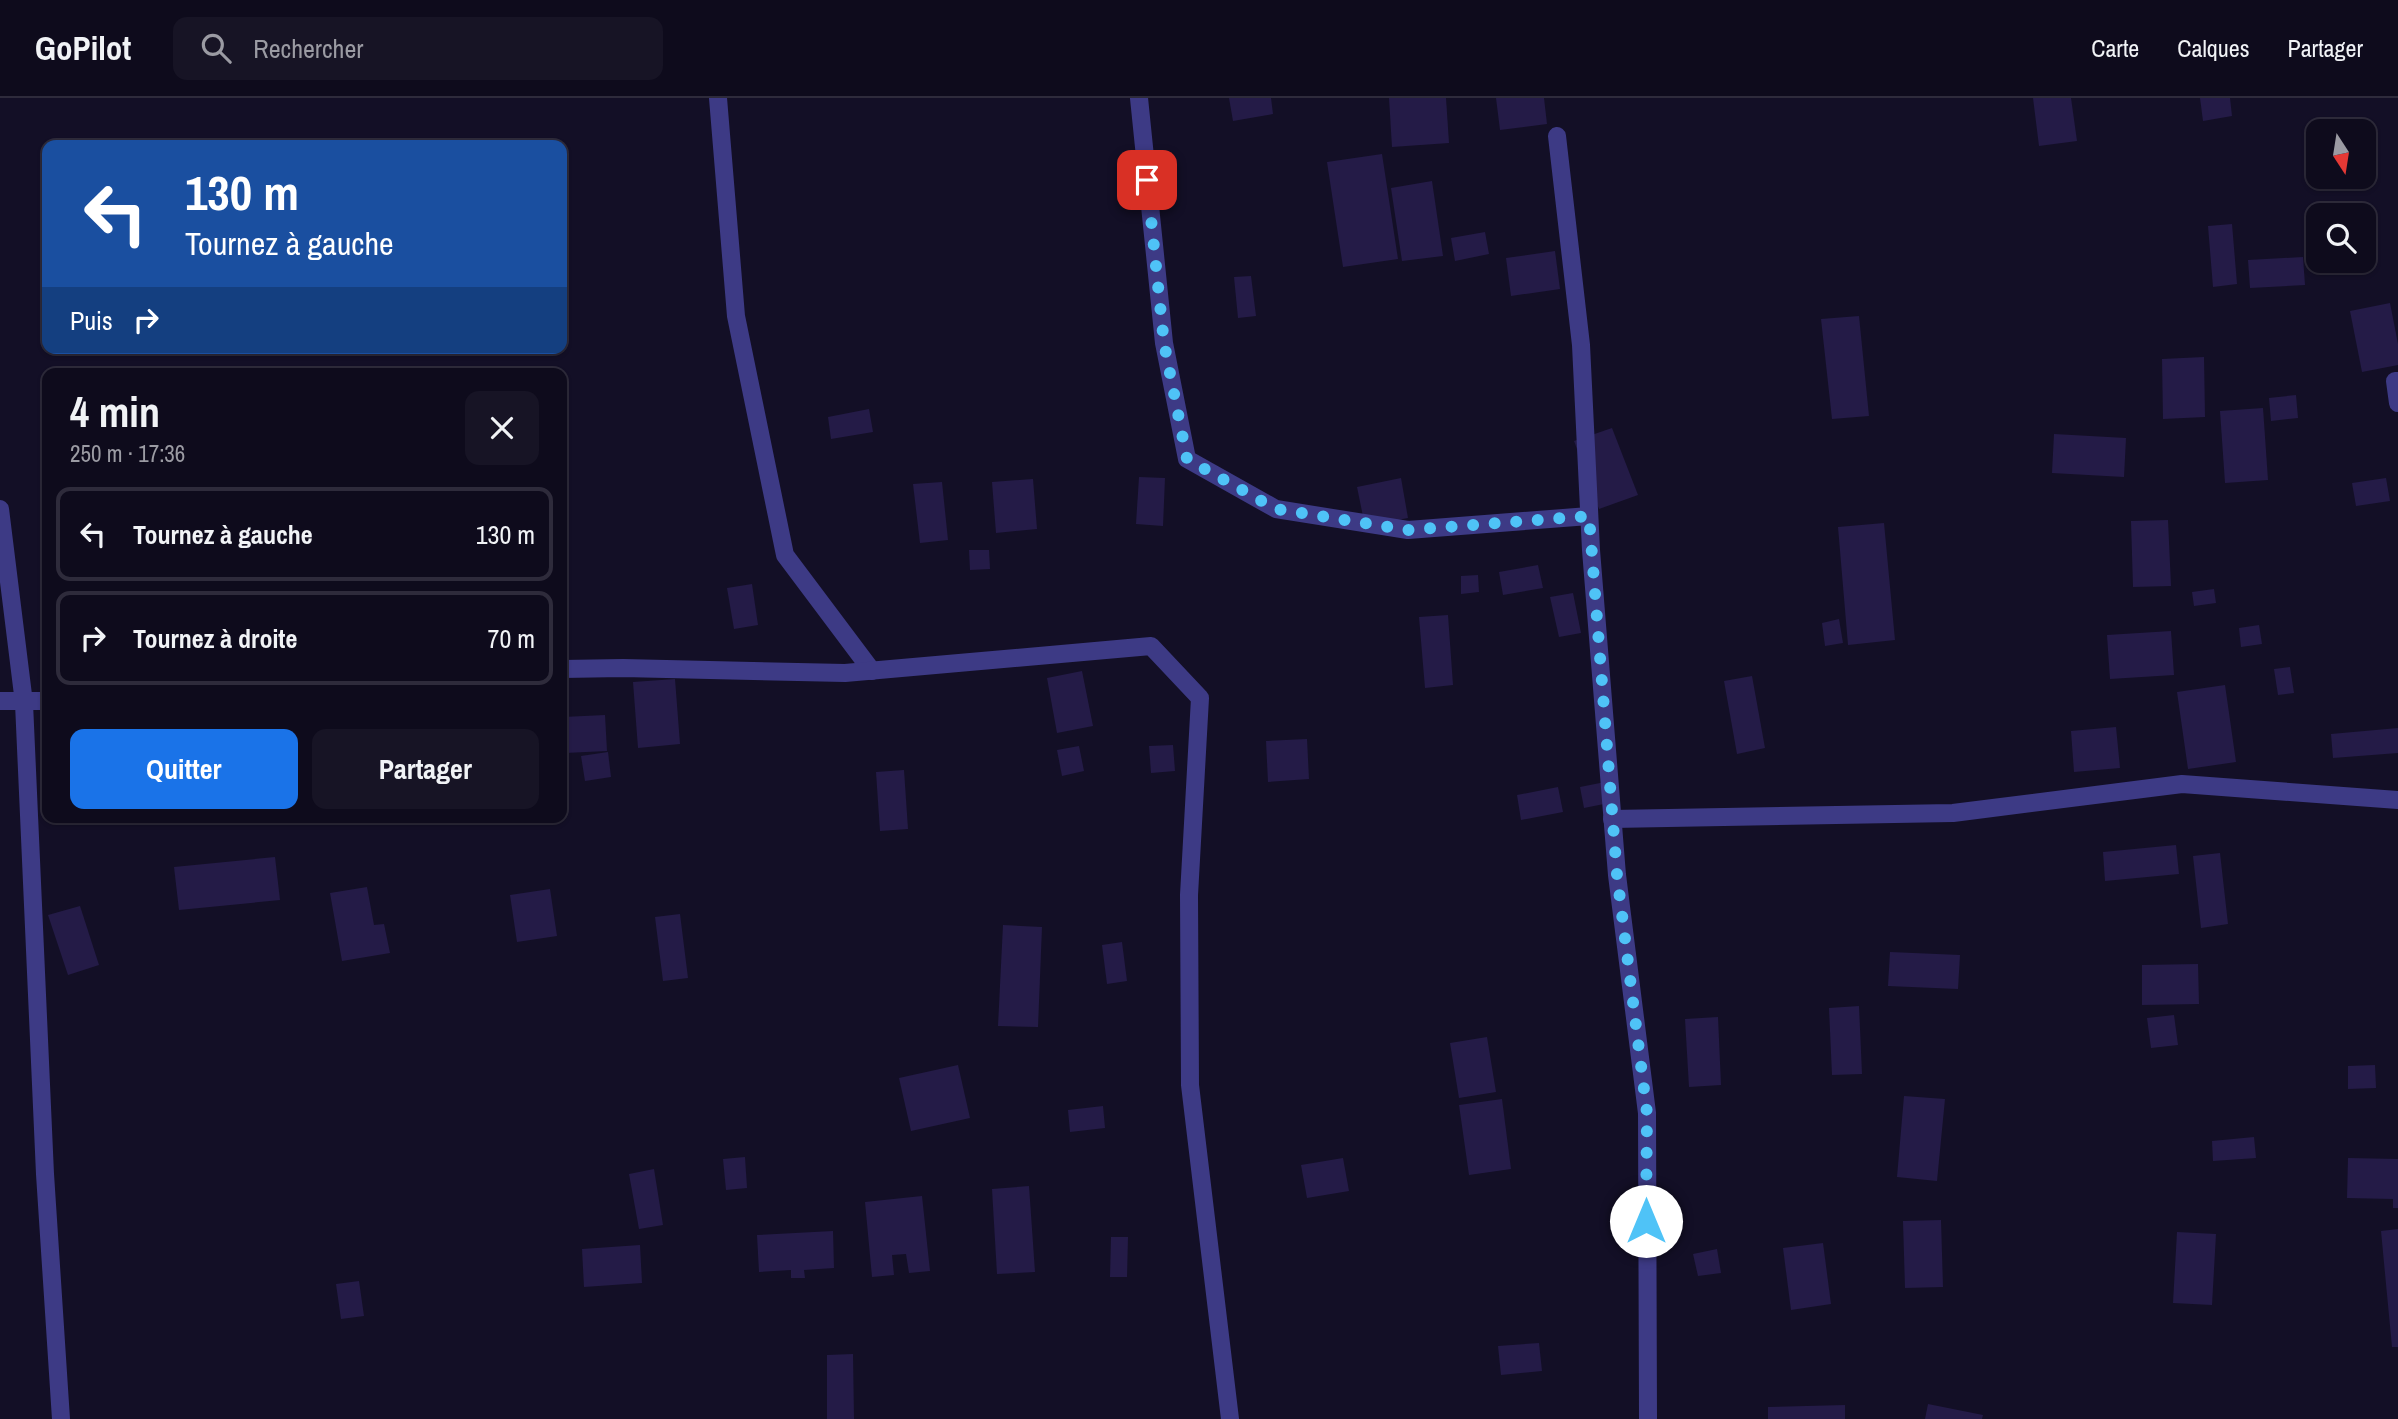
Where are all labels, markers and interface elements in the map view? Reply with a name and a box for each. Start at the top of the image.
search box [173,17,663,80]
text: GoPilot [35,26,131,70]
icon: search [197,29,235,67]
text: Rechercher [253,31,363,66]
text: Carte [2091,32,2139,64]
text: Calques [2177,32,2250,64]
text: Partager [2288,32,2363,64]
north arrow [2306,119,2376,189]
map controls [2306,119,2376,273]
pin [1117,150,1177,210]
text: 130 m [185,159,299,225]
icon: arrive [1128,161,1166,199]
icon: left [70,168,161,259]
button: search [2306,203,2376,273]
text: Tournez à gauche [185,222,394,265]
icon: right [127,301,165,339]
text: Puis [70,303,113,338]
text: 4 min [70,384,160,440]
button: close [465,391,539,465]
text: 250 m · 17:36 [70,438,185,469]
icon: left [74,515,112,553]
text: Tournez à gauche [133,517,313,552]
text: 130 m [476,517,535,552]
icon: right [74,619,112,657]
text: Tournez à droite [133,621,297,656]
text: 70 m [488,621,535,656]
button: Quitter [70,729,298,809]
button: Partager [312,729,539,809]
position arrow [1609,1184,1683,1258]

